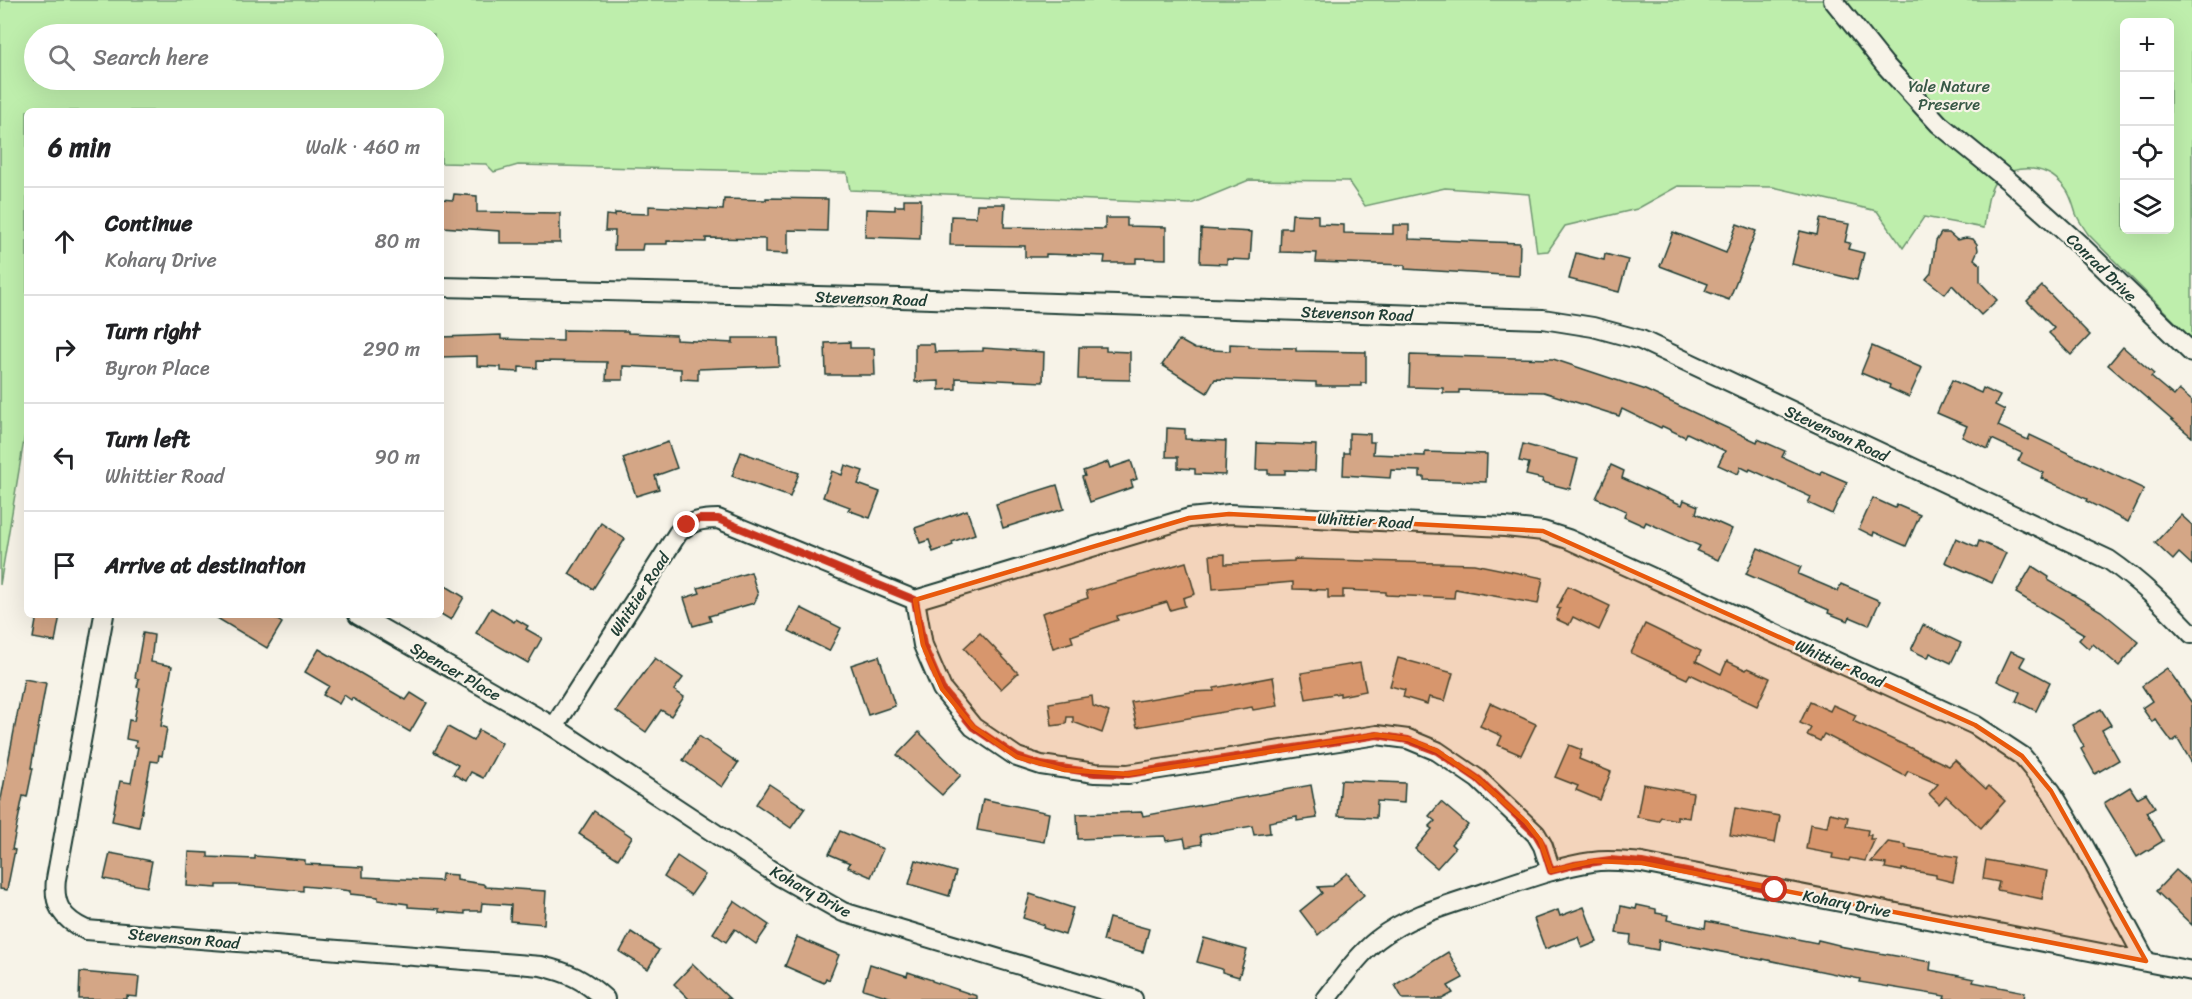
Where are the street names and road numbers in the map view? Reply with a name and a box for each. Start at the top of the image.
street label: Conrad Drive [2059,226,2144,309]
street label: Stevenson Road [815,282,929,315]
street label: Stevenson Road [1301,297,1415,330]
street label: Stevenson Road [1780,397,1895,471]
street label: Whittier Road [1317,504,1415,538]
street label: Whittier Road [601,545,678,642]
street label: Whittier Road [1790,631,1891,697]
street label: Spencer Place [405,634,507,709]
street label: Kohary Drive [765,857,857,926]
street label: Kohary Drive [1800,881,1894,926]
street label: Stevenson Road [127,919,243,958]

